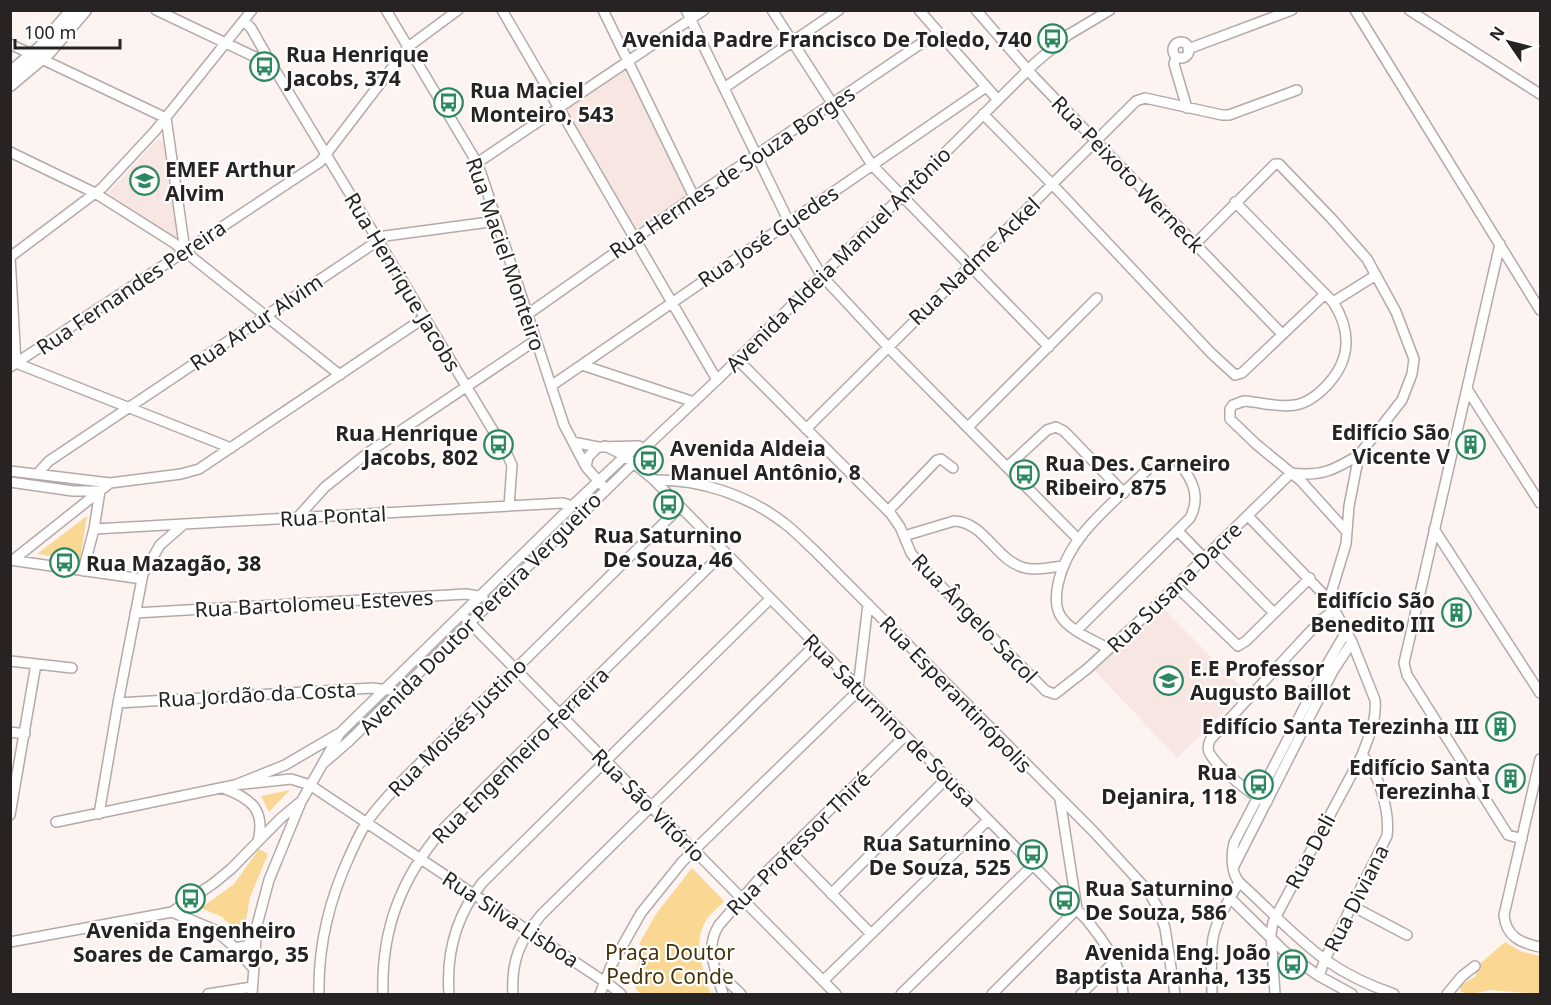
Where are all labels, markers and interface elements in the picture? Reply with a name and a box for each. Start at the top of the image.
scale bar [15,12,120,50]
north arrow [1479,12,1539,72]
text: 100 m [24,20,76,44]
text: N [1484,22,1509,45]
bus stop icon: Avenida Padre Francisco De Toledo, 740 [1037,23,1069,55]
place label: Avenida Padre Francisco De Toledo, 740 [622,25,1032,53]
place label: Rua Henrique Jacobs, 374 [284,40,429,92]
bus stop icon: Rua Henrique Jacobs, 374 [249,50,281,82]
place label: Rua Maciel Monteiro, 543 [470,76,614,128]
street label: Rua Hermes de Souza Borges [604,79,860,265]
bus stop icon: Rua Maciel Monteiro, 543 [433,86,465,118]
street label: Rua Peixoto Werneck [1046,89,1211,259]
street label: Avenida Aldeia Manuel Antônio [719,140,957,378]
street label: Rua Maciel Monteiro [460,154,552,354]
place label: EMEF Arthur Alvim [165,155,296,207]
school or university icon: EMEF Arthur Alvim [128,165,160,197]
street label: Rua José Guedes [692,179,844,293]
street label: Rua Henrique Jacobs [338,187,468,377]
street label: Rua Nadme Ackel [902,191,1046,331]
street label: Rua Fernandes Pereira [31,213,231,361]
street label: Rua Artur Alvim [184,267,328,377]
place label: Edifício São Vicente V [1331,418,1450,470]
place label: Rua Henrique Jacobs, 802 [335,419,478,471]
building icon: Edifício São Vicente V [1455,428,1487,460]
bus stop icon: Rua Henrique Jacobs, 802 [483,429,515,461]
place label: Avenida Aldeia Manuel Antônio, 8 [670,434,861,486]
bus stop icon: Avenida Aldeia Manuel Antônio, 8 [633,444,665,476]
place label: Rua Des. Carneiro Ribeiro, 875 [1045,449,1230,501]
bus stop icon: Rua Des. Carneiro Ribeiro, 875 [1008,459,1040,491]
street label: Avenida Doutor Pereira Vergueiro [353,486,607,740]
bus stop icon: Rua Saturnino De Souza, 46 [652,488,684,520]
street label: Rua Pontal [279,499,387,533]
street label: Rua Susana Dacre [1101,515,1247,659]
place label: Rua Saturnino De Souza, 46 [594,521,742,573]
bus stop icon: Rua Mazagão, 38 [49,547,81,579]
street label: Rua Ângelo Sacol [906,547,1044,689]
place label: Rua Mazagão, 38 [86,549,261,577]
street label: Rua Bartolomeu Esteves [194,583,434,623]
place label: Edifício São Benedito III [1311,586,1435,638]
building icon: Edifício São Benedito III [1440,596,1472,628]
street label: Rua Esperantinópolis [874,609,1038,779]
street label: Rua Saturnino de Sousa [797,627,983,813]
street label: Rua Moisés Justino [382,652,532,802]
place label: E.E Professor Augusto Baillot [1190,654,1351,706]
street label: Rua Engenheiro Ferreira [425,660,615,850]
school or university icon: E.E Professor Augusto Baillot [1153,664,1185,696]
street label: Rua Jordão da Costa [157,675,357,713]
building icon: Edifício Santa Terezinha III [1484,710,1516,742]
place label: Edifício Santa Terezinha III [1202,712,1479,740]
street label: Rua São Vitório [586,742,712,868]
place label: Edifício Santa Terezinha I [1349,753,1490,805]
place label: Rua Dejanira, 118 [1101,758,1237,810]
building icon: Edifício Santa Terezinha I [1495,763,1527,795]
street label: Rua Professor Thiré [720,765,876,921]
bus stop icon: Rua Dejanira, 118 [1242,768,1274,800]
street label: Rua Deli [1279,809,1341,893]
place label: Rua Saturnino De Souza, 525 [863,829,1011,881]
bus stop icon: Rua Saturnino De Souza, 525 [1016,839,1048,871]
street label: Rua Diviana [1317,840,1395,956]
street label: Rua Silva Lisboa [437,864,585,974]
place label: Rua Saturnino De Souza, 586 [1085,874,1233,926]
bus stop icon: Avenida Engenheiro Soares de Camargo, 35 [175,883,207,915]
bus stop icon: Rua Saturnino De Souza, 586 [1048,884,1080,916]
place label: Avenida Engenheiro Soares de Camargo, 35 [73,916,309,968]
park label: Praça Doutor Pedro Conde [605,938,735,990]
place label: Avenida Eng. João Baptista Aranha, 135 [1055,938,1271,990]
bus stop icon: Avenida Eng. João Baptista Aranha, 135 [1276,948,1308,980]

